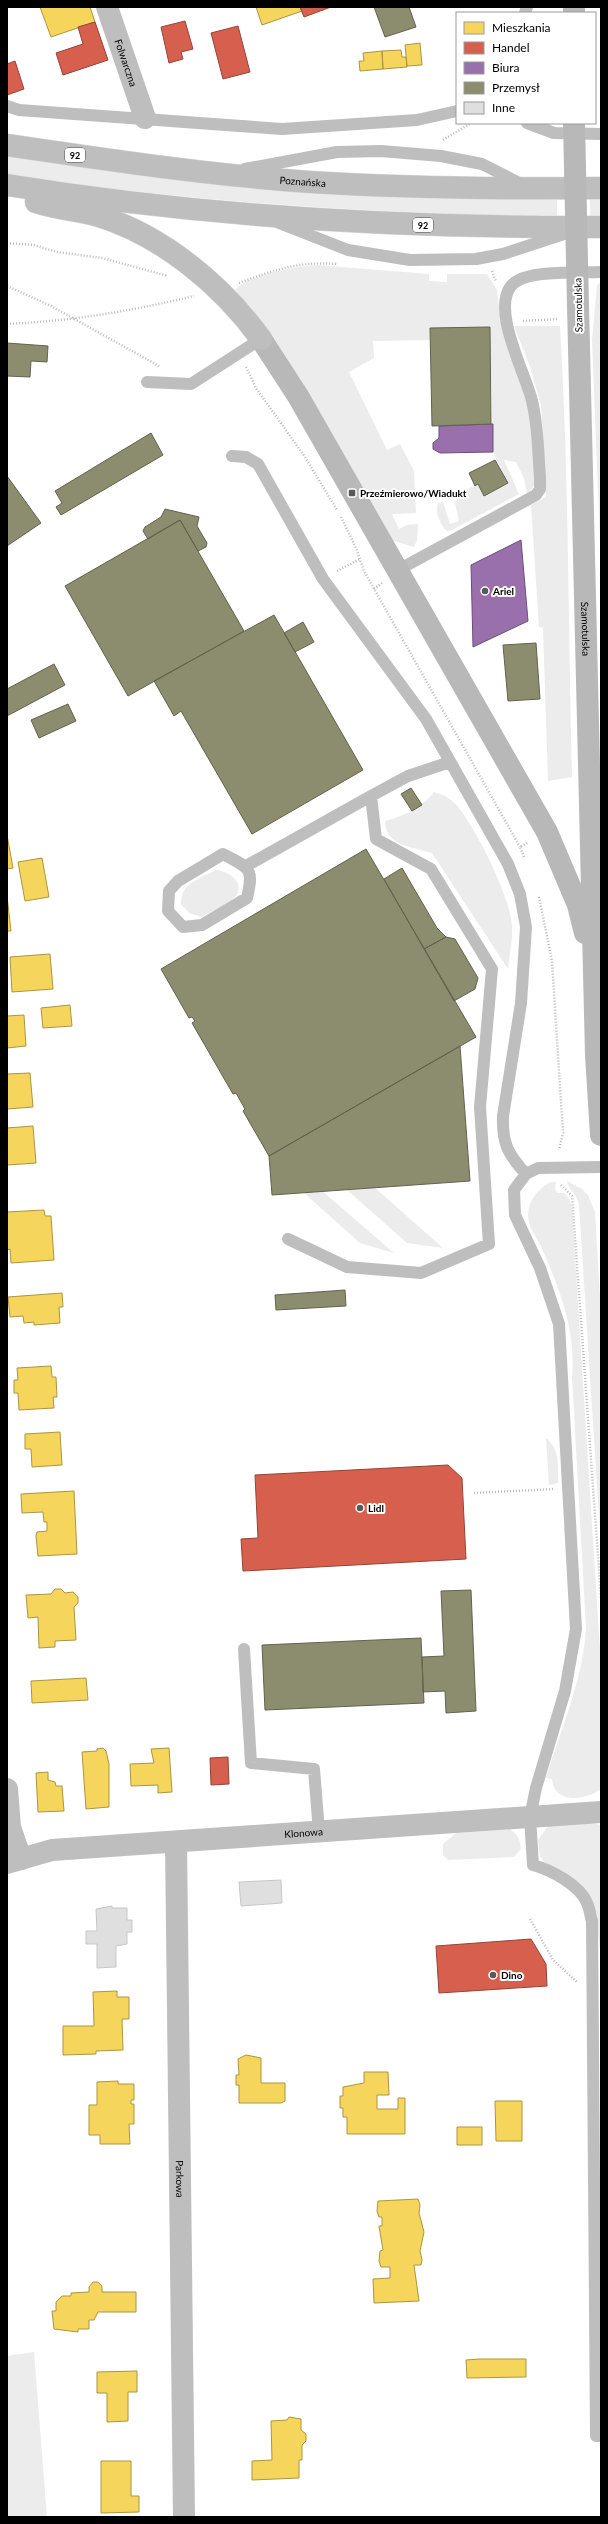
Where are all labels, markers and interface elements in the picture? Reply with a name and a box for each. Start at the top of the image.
legend [456,12,596,124]
text: Mieszkania [492,20,551,35]
street label: Folwarczna [112,38,140,88]
text: Handel [492,40,530,55]
text: Biura [492,60,519,75]
text: Przemysł [492,80,540,95]
text: Inne [492,100,515,115]
road number: 92 [65,148,85,162]
street label: Poznańska [279,174,326,189]
road number: 92 [413,218,433,232]
street label: Szamotulska [572,278,584,332]
place label: Przeźmierowo/Wiadukt [360,487,467,499]
marker: Przeźmierowo/Wiadukt [347,488,357,498]
place label: Ariel [492,585,514,597]
marker: Ariel [480,586,490,596]
street label: Szamotulska [579,601,592,656]
place label: Lidl [368,1502,384,1514]
marker: Lidl [355,1503,365,1513]
street label: Klonowa [284,1825,323,1840]
place label: Dino [501,1969,523,1981]
marker: Dino [488,1970,498,1980]
street label: Parkowa [174,2160,186,2198]

